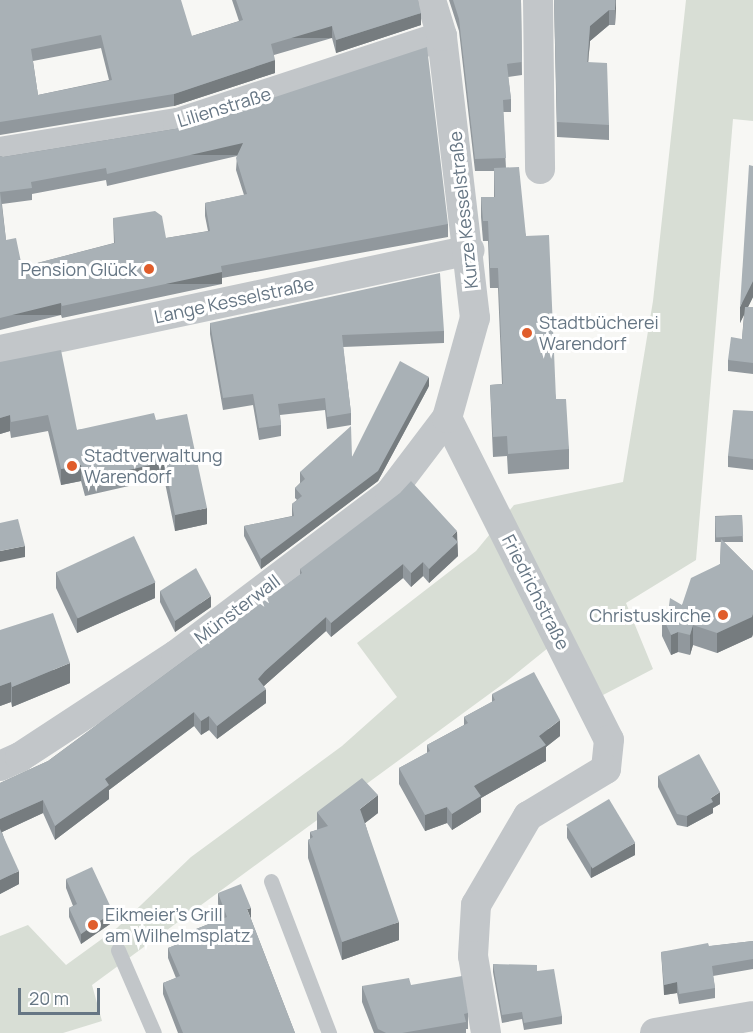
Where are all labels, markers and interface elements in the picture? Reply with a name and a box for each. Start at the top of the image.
street label: Lilienstraße [175,83,273,131]
street label: Kurze Kesselstraße [444,130,482,290]
place label: Pension Glück [20,258,137,280]
marker: Pension Glück [142,262,156,276]
street label: Lange Kesselstraße [152,273,316,327]
place label: Stadtbücherei Warendorf [539,312,659,354]
marker: Stadtbücherei Warendorf [520,326,534,340]
place label: Stadtverwaltung Warendorf [84,445,223,488]
marker: Stadtverwaltung Warendorf [65,459,79,473]
street label: Friedrichstraße [498,531,574,653]
street label: Münsterwall [190,570,284,648]
place label: Christuskirche [589,604,711,626]
marker: Christuskirche [716,608,730,622]
place label: Eikmeier's Grill am Wilhelmsplatz [105,904,250,946]
marker: Eikmeier's Grill am Wilhelmsplatz [86,918,100,932]
scale bar [21,976,104,1014]
text: 20 m [29,986,69,1010]

